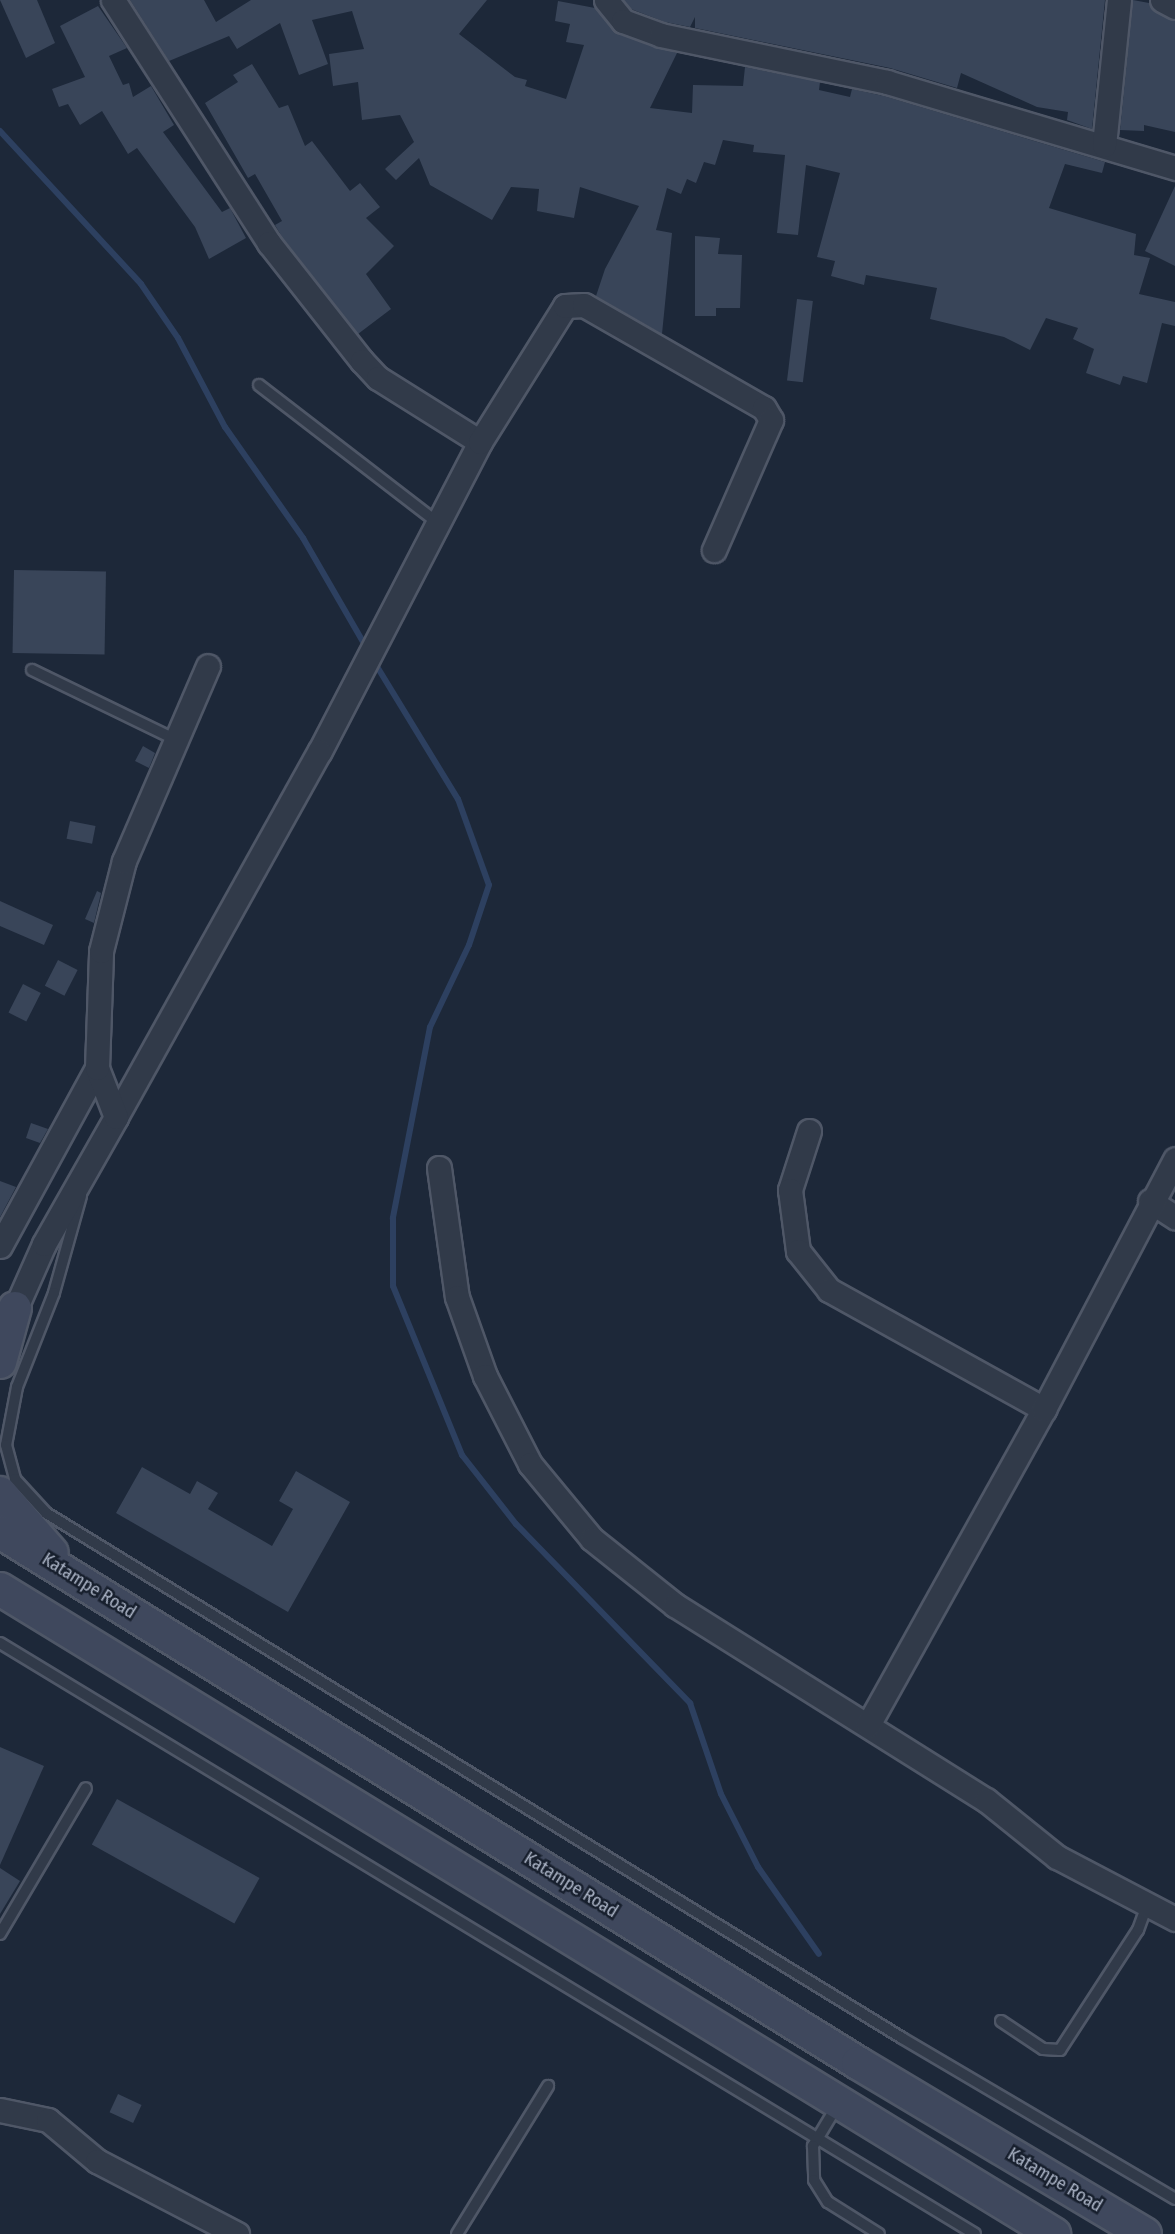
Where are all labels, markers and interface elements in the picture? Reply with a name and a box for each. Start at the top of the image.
street label: Katampe Road [38,1549,140,1623]
street label: Katampe Road [520,1848,622,1922]
street label: Katampe Road [1004,2143,1106,2217]

